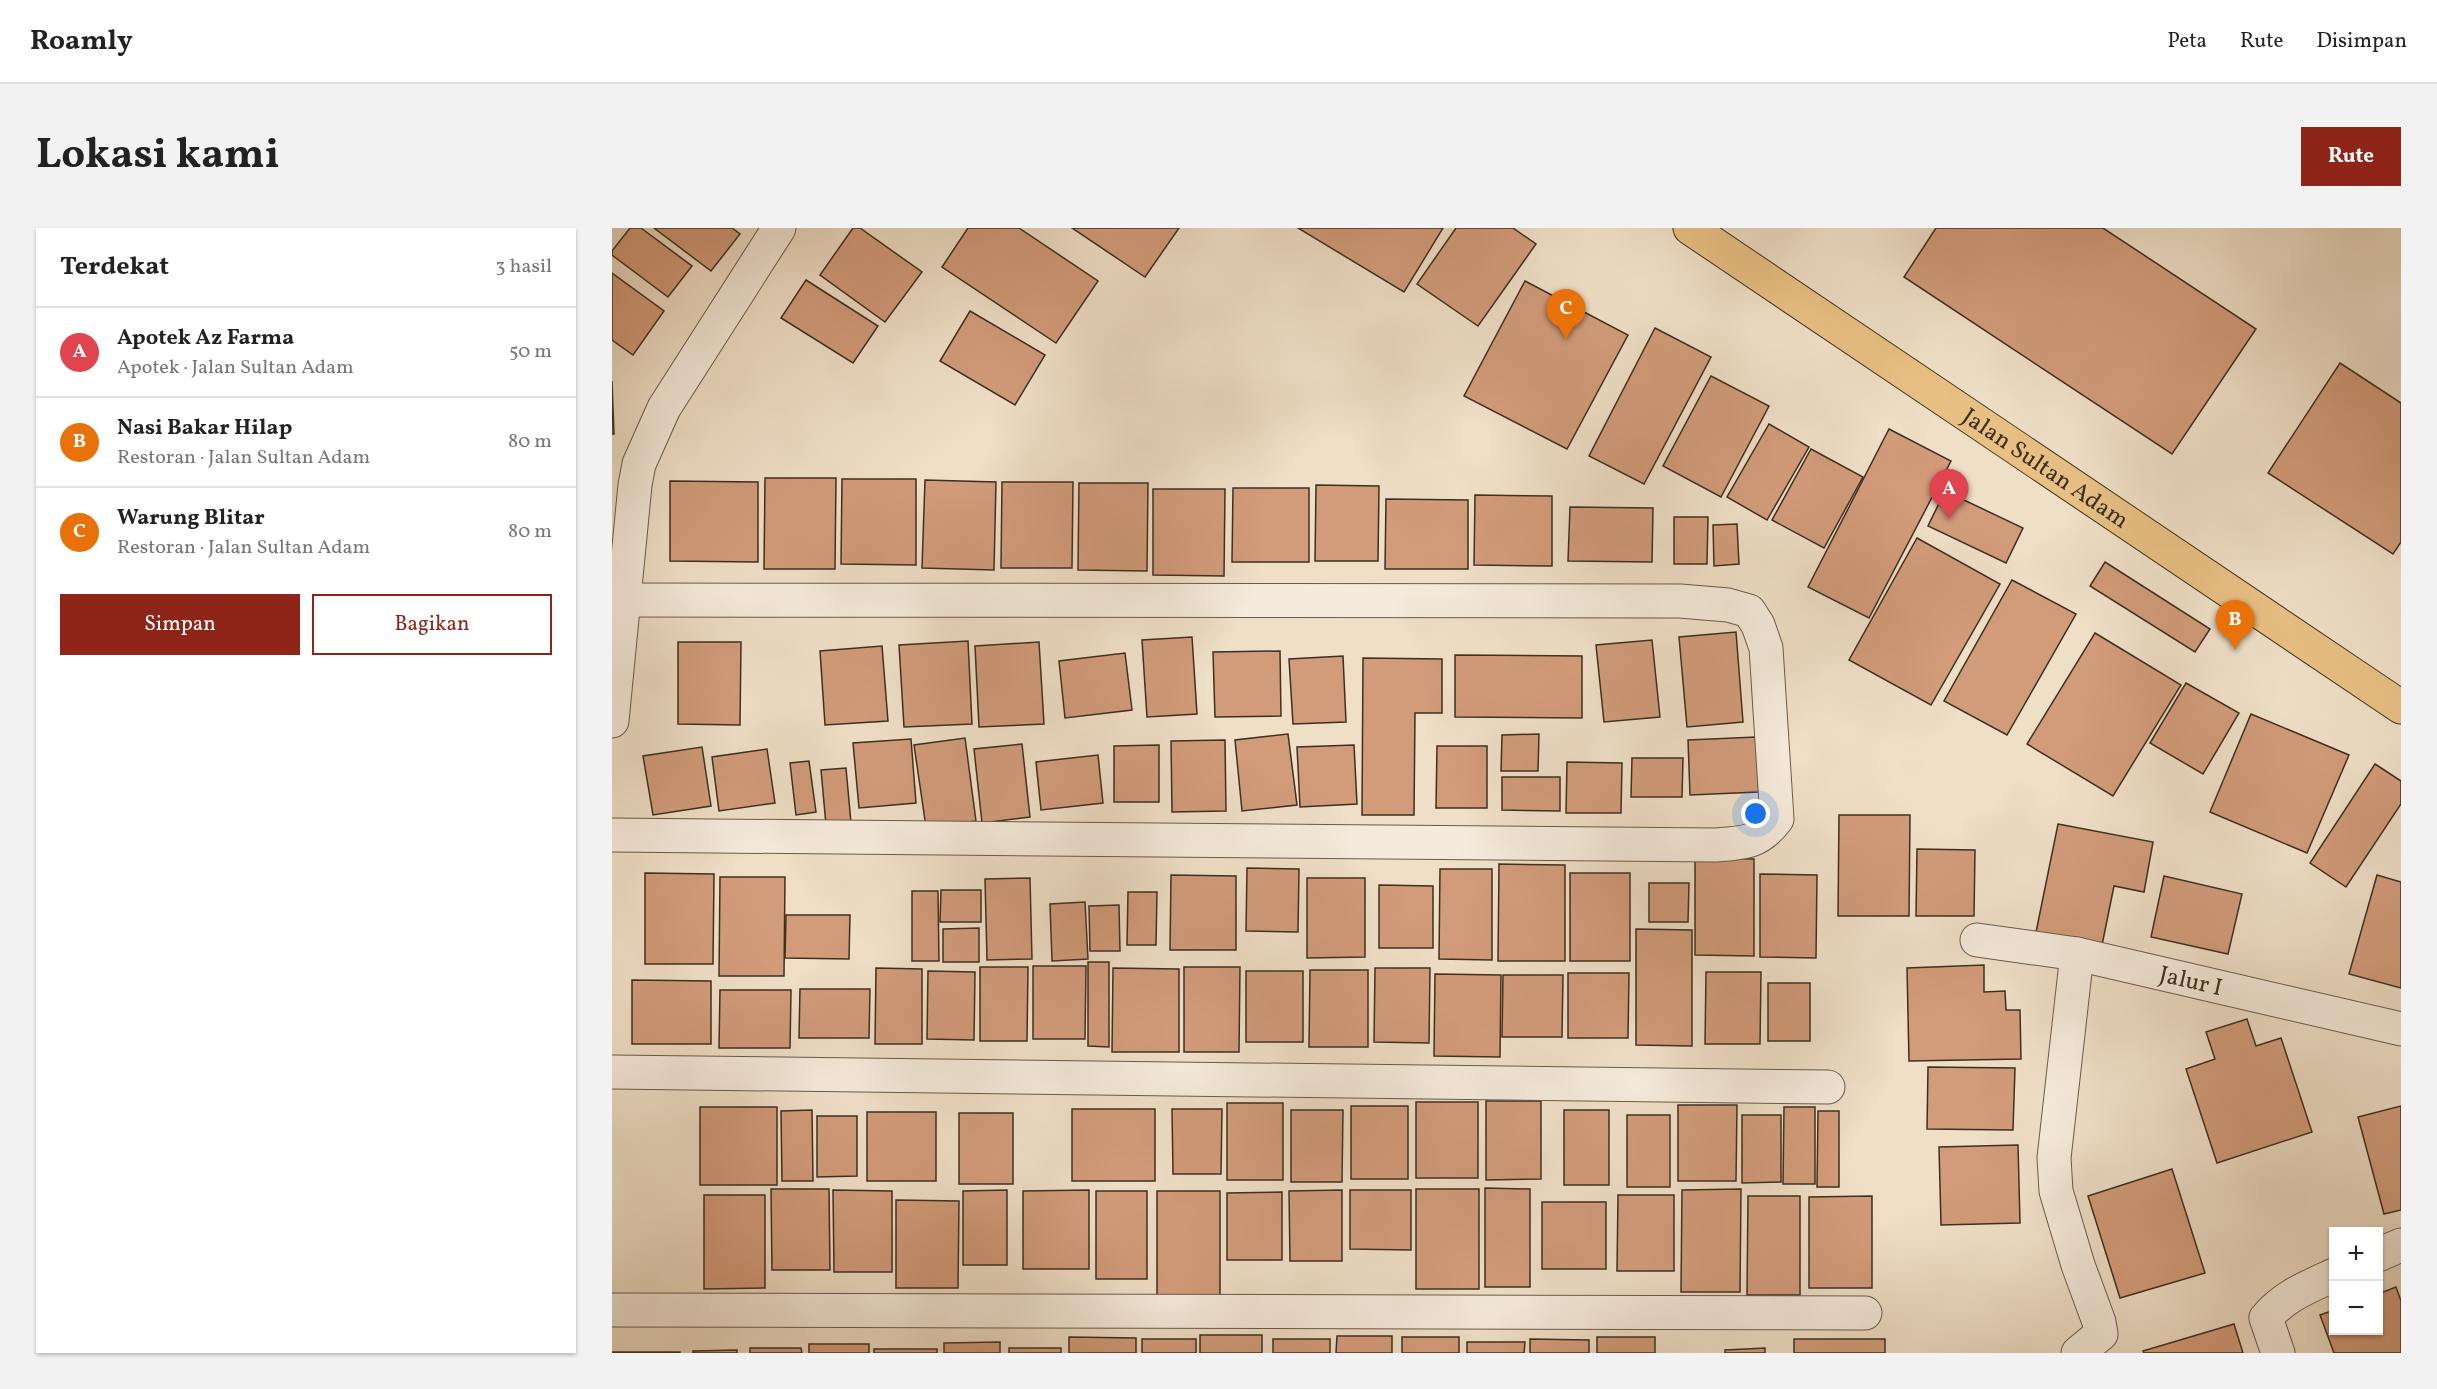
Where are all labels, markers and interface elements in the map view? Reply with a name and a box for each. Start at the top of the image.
text: Roamly [30,22,133,61]
text: Peta [2168,27,2207,56]
text: Rute [2240,27,2283,56]
text: Disimpan [2316,27,2407,56]
text: Lokasi kami [36,127,280,186]
button: Rute [2301,127,2401,186]
text: Terdekat [60,249,169,285]
text: 3 hasil [495,253,552,281]
pin: C [1546,290,1586,339]
text: Apotek Az Farma [117,323,294,354]
text: A [72,338,87,366]
text: 50 m [509,338,552,366]
text: Apotek · Jalan Sultan Adam [117,354,354,382]
street label: Jalan Sultan Adam [1954,401,2135,538]
text: Nasi Bakar Hilap [117,413,292,444]
text: B [73,428,86,456]
text: 80 m [508,428,552,456]
text: Restoran · Jalan Sultan Adam [117,444,370,472]
pin: A [1930,470,1968,519]
text: Warung Blitar [117,503,265,534]
text: C [73,518,86,546]
text: 80 m [508,518,552,546]
text: Restoran · Jalan Sultan Adam [117,534,370,562]
button: Simpan [60,594,300,655]
button: Bagikan [312,594,552,655]
pin: B [2216,600,2254,650]
your location [1741,799,1770,828]
street label: Jalur I [2156,959,2226,1006]
map controls [2329,1227,2383,1335]
button: + [2329,1227,2383,1281]
button: − [2329,1281,2383,1335]

